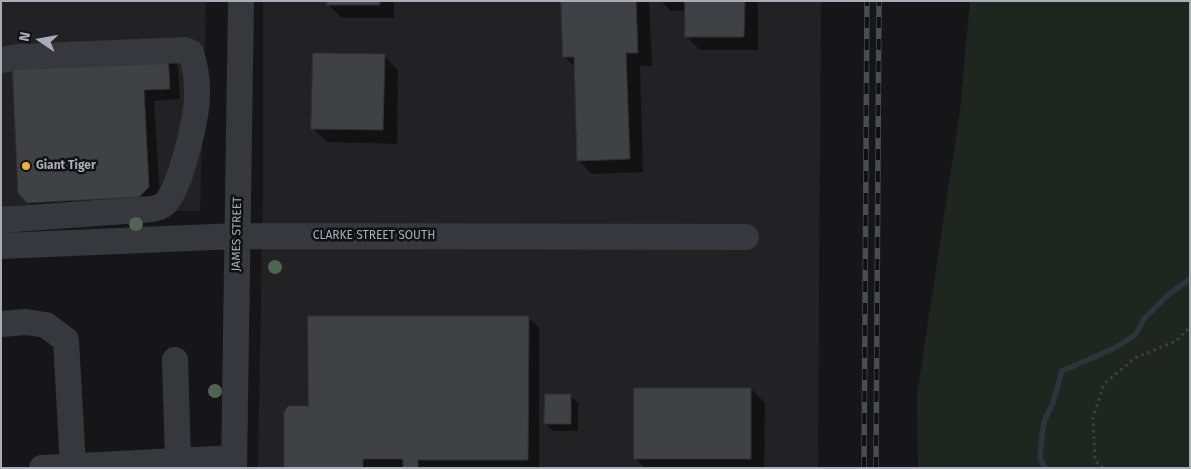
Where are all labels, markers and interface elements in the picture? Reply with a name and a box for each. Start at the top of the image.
north arrow [15,15,65,65]
text: N [16,30,34,43]
place label: Giant Tiger [36,159,96,173]
marker: Giant Tiger [20,160,32,172]
street label: JAMES STREET [229,197,245,271]
street label: CLARKE STREET SOUTH [313,229,435,243]

